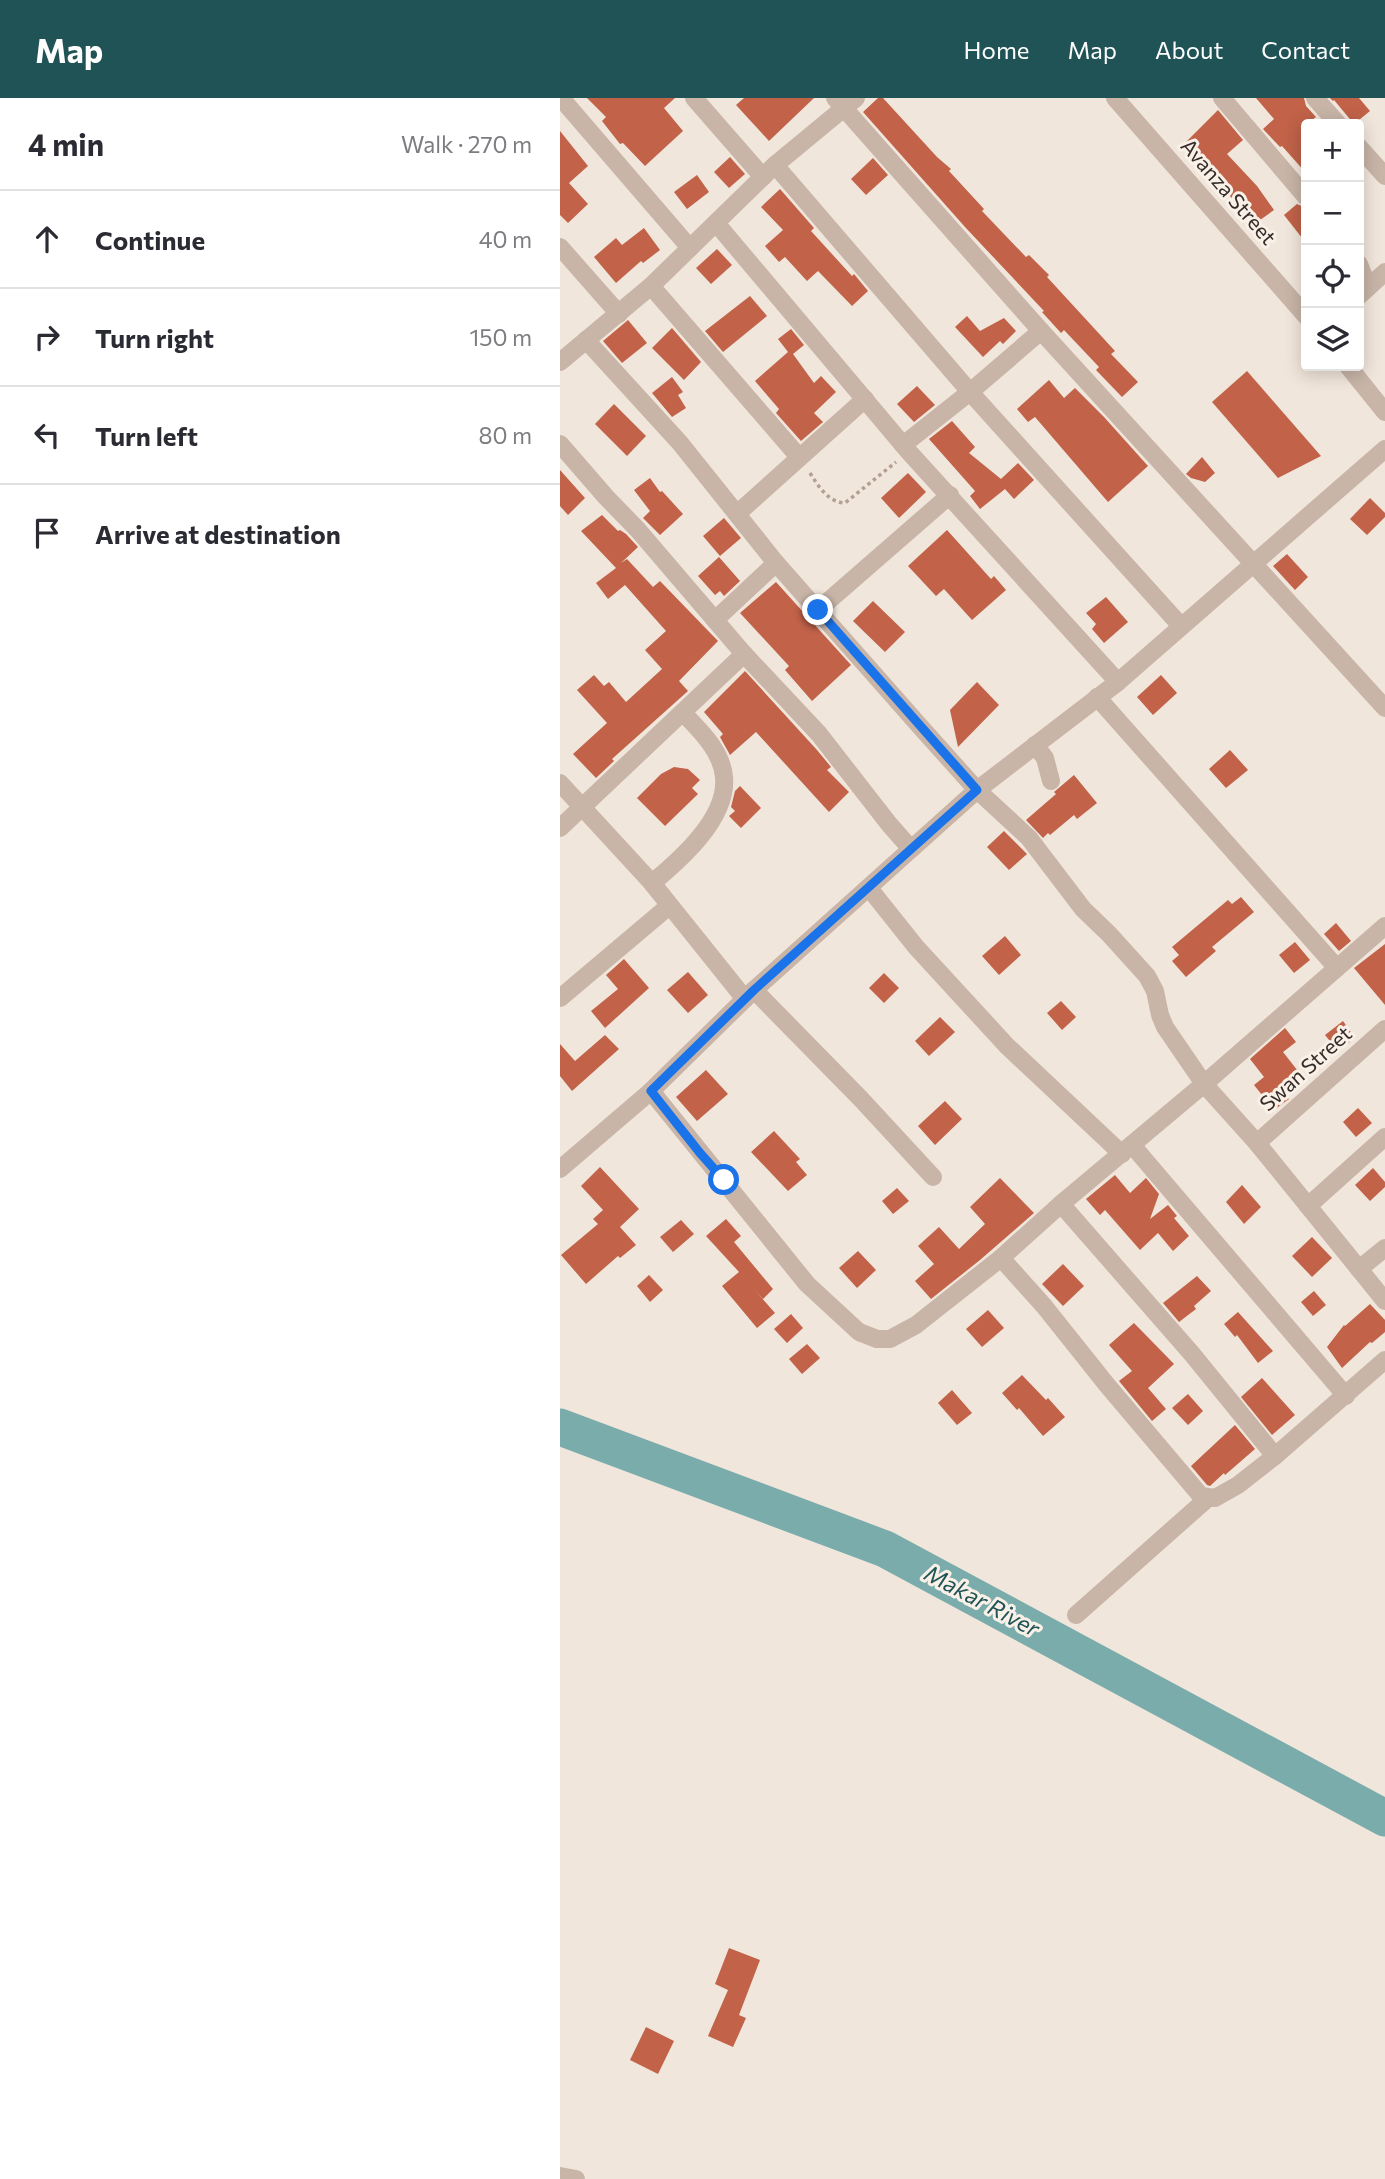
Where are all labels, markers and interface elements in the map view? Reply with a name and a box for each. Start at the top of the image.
text: Map [35,29,103,70]
text: Home [964,35,1030,64]
text: Map [1068,35,1117,64]
text: About [1155,35,1223,64]
text: Contact [1261,35,1350,64]
map controls [1301,119,1364,371]
button: + [1301,119,1364,182]
text: 4 min [28,125,104,162]
text: Walk · 270 m [401,130,532,158]
street label: Avanza Street [1176,133,1282,249]
button: − [1301,182,1364,245]
icon: ahead [28,220,66,258]
text: Continue [95,224,205,255]
text: 40 m [479,225,532,253]
button: locate [1301,245,1364,308]
button: layers [1301,308,1364,371]
icon: right [28,318,66,356]
text: Turn right [95,322,214,353]
text: 150 m [469,323,532,351]
icon: left [28,416,66,454]
text: Turn left [95,420,198,451]
text: 80 m [479,421,532,449]
icon: arrive [28,514,66,552]
text: Arrive at destination [95,518,341,549]
route end [802,594,833,625]
street label: Swan Street [1254,1020,1356,1116]
route start [708,1164,739,1195]
water label: Makar River [920,1558,1045,1642]

